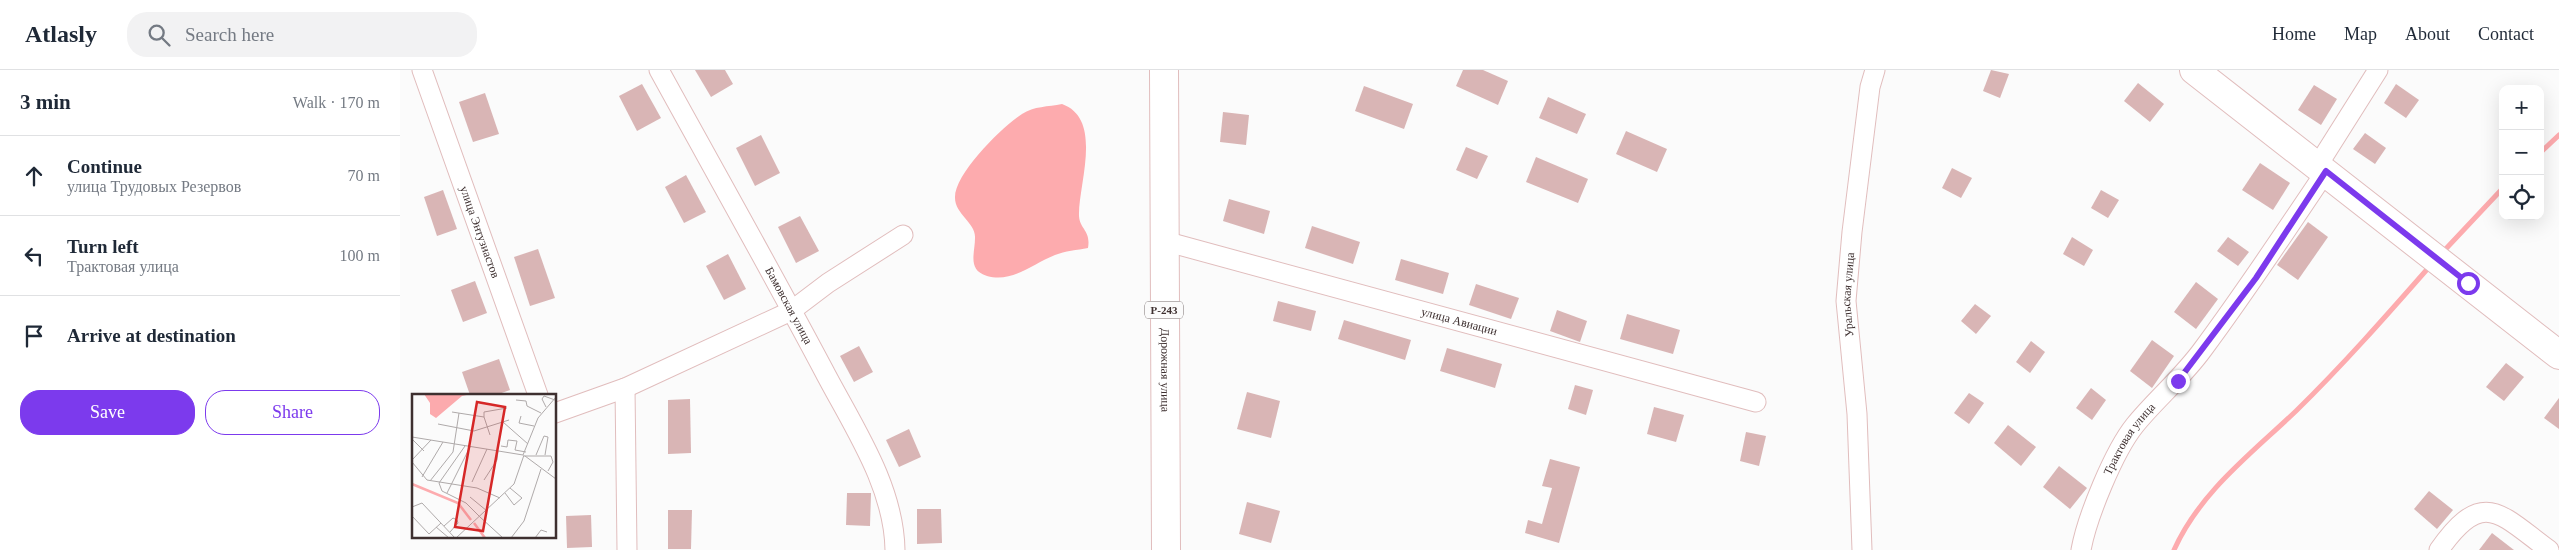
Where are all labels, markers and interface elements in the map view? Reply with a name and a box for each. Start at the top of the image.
search box [127,12,477,57]
text: Atlasly [25,21,97,47]
icon: search [145,21,173,49]
text: Search here [185,24,274,45]
text: Home [2272,24,2316,44]
text: Map [2344,24,2377,44]
text: About [2405,24,2450,44]
text: Contact [2478,24,2534,44]
map controls [2499,85,2544,220]
button: + [2499,85,2544,130]
text: 3 min [20,90,71,114]
text: Walk · 170 m [293,94,380,111]
button: − [2499,130,2544,175]
text: Continue [67,156,142,177]
icon: ahead [20,162,48,190]
text: 70 m [348,167,380,184]
button: locate [2499,175,2544,220]
text: улица Трудовых Резервов [67,178,241,195]
street label: улица Энтузиастов [457,184,503,280]
text: Turn left [67,236,139,257]
icon: left [20,242,48,270]
text: 100 m [340,247,380,264]
street label: Уральская улица [1839,251,1857,338]
text: Трактовая улица [67,258,179,275]
street label: Бамовская улица [762,264,816,347]
route start [2457,272,2480,295]
road number: Р-243 [1145,302,1183,318]
street label: улица Авиации [1420,304,1499,338]
icon: arrive [20,322,48,350]
text: Arrive at destination [67,325,236,346]
street label: Дорожная улица [1158,328,1172,413]
route end [2167,370,2190,393]
button: Save [20,390,195,435]
button: Share [205,390,380,435]
inset map [412,394,556,538]
street label: Трактовая улица [2101,400,2158,477]

